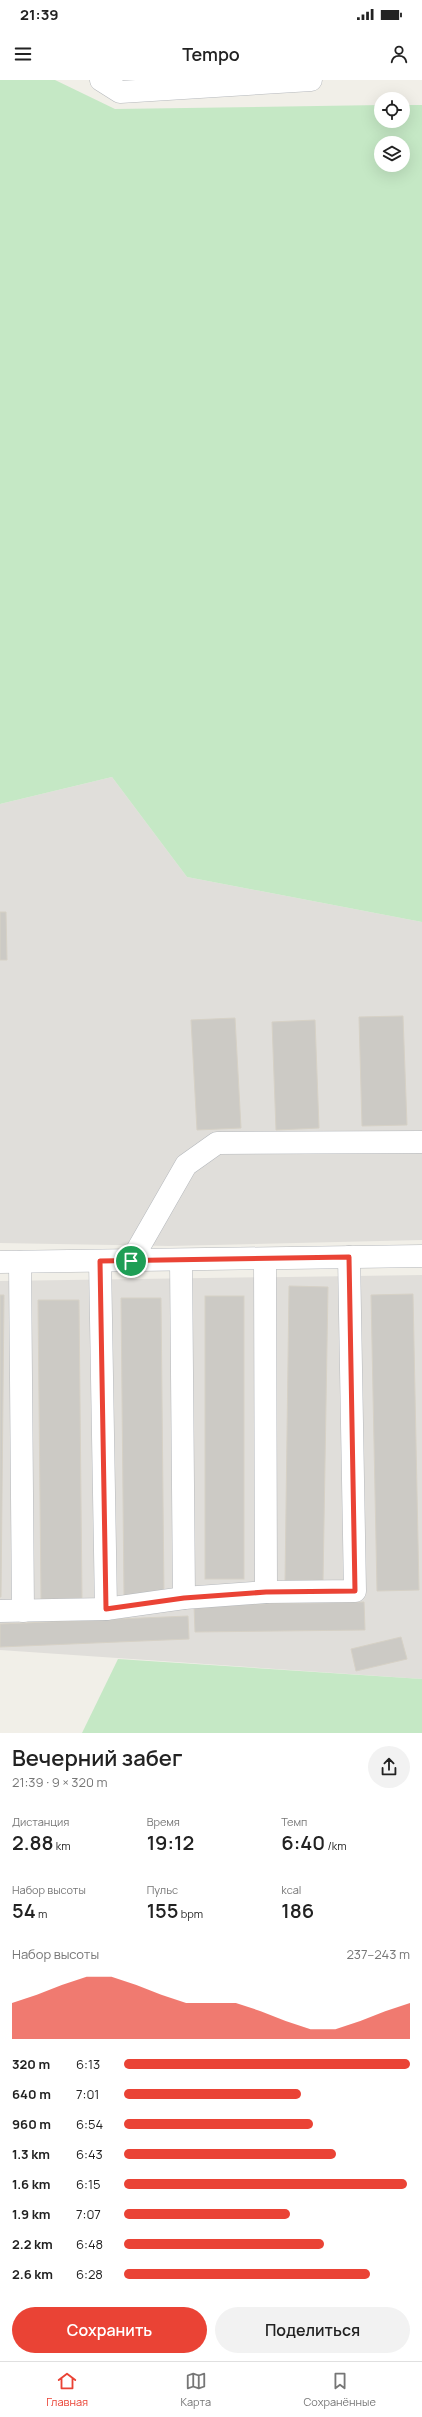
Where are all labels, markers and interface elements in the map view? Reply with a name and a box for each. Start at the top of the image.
text: 21:39 [20,4,59,25]
text: Tempo [182,42,240,66]
icon: menu [12,43,34,65]
icon: person [388,43,410,65]
map controls [374,92,410,172]
button: locate [374,92,410,128]
button: layers [374,136,410,172]
pin [114,1244,148,1278]
icon: arrive [120,1250,142,1272]
text: Вечерний забег [12,1743,182,1773]
button: share [368,1746,410,1788]
text: 21:39 · 9 × 320 m [12,1773,108,1791]
text: Дистанция [12,1814,69,1829]
text: Время [147,1814,180,1829]
text: Темп [281,1814,307,1829]
text: 2.88 [12,1829,54,1856]
text: 19:12 [147,1829,194,1856]
text: 6:40 [281,1829,325,1856]
text: km [54,1838,71,1853]
text: /km [325,1838,346,1853]
text: Набор высоты [12,1882,86,1897]
text: Пульс [147,1882,178,1897]
text: kcal [281,1882,301,1897]
text: 54 [12,1897,36,1924]
text: 155 [147,1897,178,1924]
text: 186 [281,1897,314,1924]
text: m [36,1906,47,1921]
text: bpm [178,1906,203,1921]
text: Набор высоты [12,1945,99,1963]
text: 237–243 m [346,1945,410,1963]
text: 320 m [12,2055,50,2073]
text: 6:13 [76,2055,100,2073]
text: 640 m [12,2085,51,2103]
text: 7:01 [76,2085,99,2103]
text: 960 m [12,2115,51,2133]
text: 6:54 [76,2115,103,2133]
text: 1.3 km [12,2145,50,2163]
text: 6:43 [76,2145,103,2163]
text: 1.6 km [12,2175,50,2193]
text: 6:15 [76,2175,101,2193]
text: 1.9 km [12,2205,50,2223]
text: 7:07 [76,2205,101,2223]
text: 2.2 km [12,2235,53,2253]
text: 6:48 [76,2235,103,2253]
text: 2.6 km [12,2265,53,2283]
text: 6:28 [76,2265,103,2283]
button: Сохранить [12,2307,207,2353]
button: Поделиться [215,2307,410,2353]
tab: Главная [46,2370,88,2409]
tab: Карта [180,2370,211,2409]
tab: Сохранённые [303,2370,376,2409]

